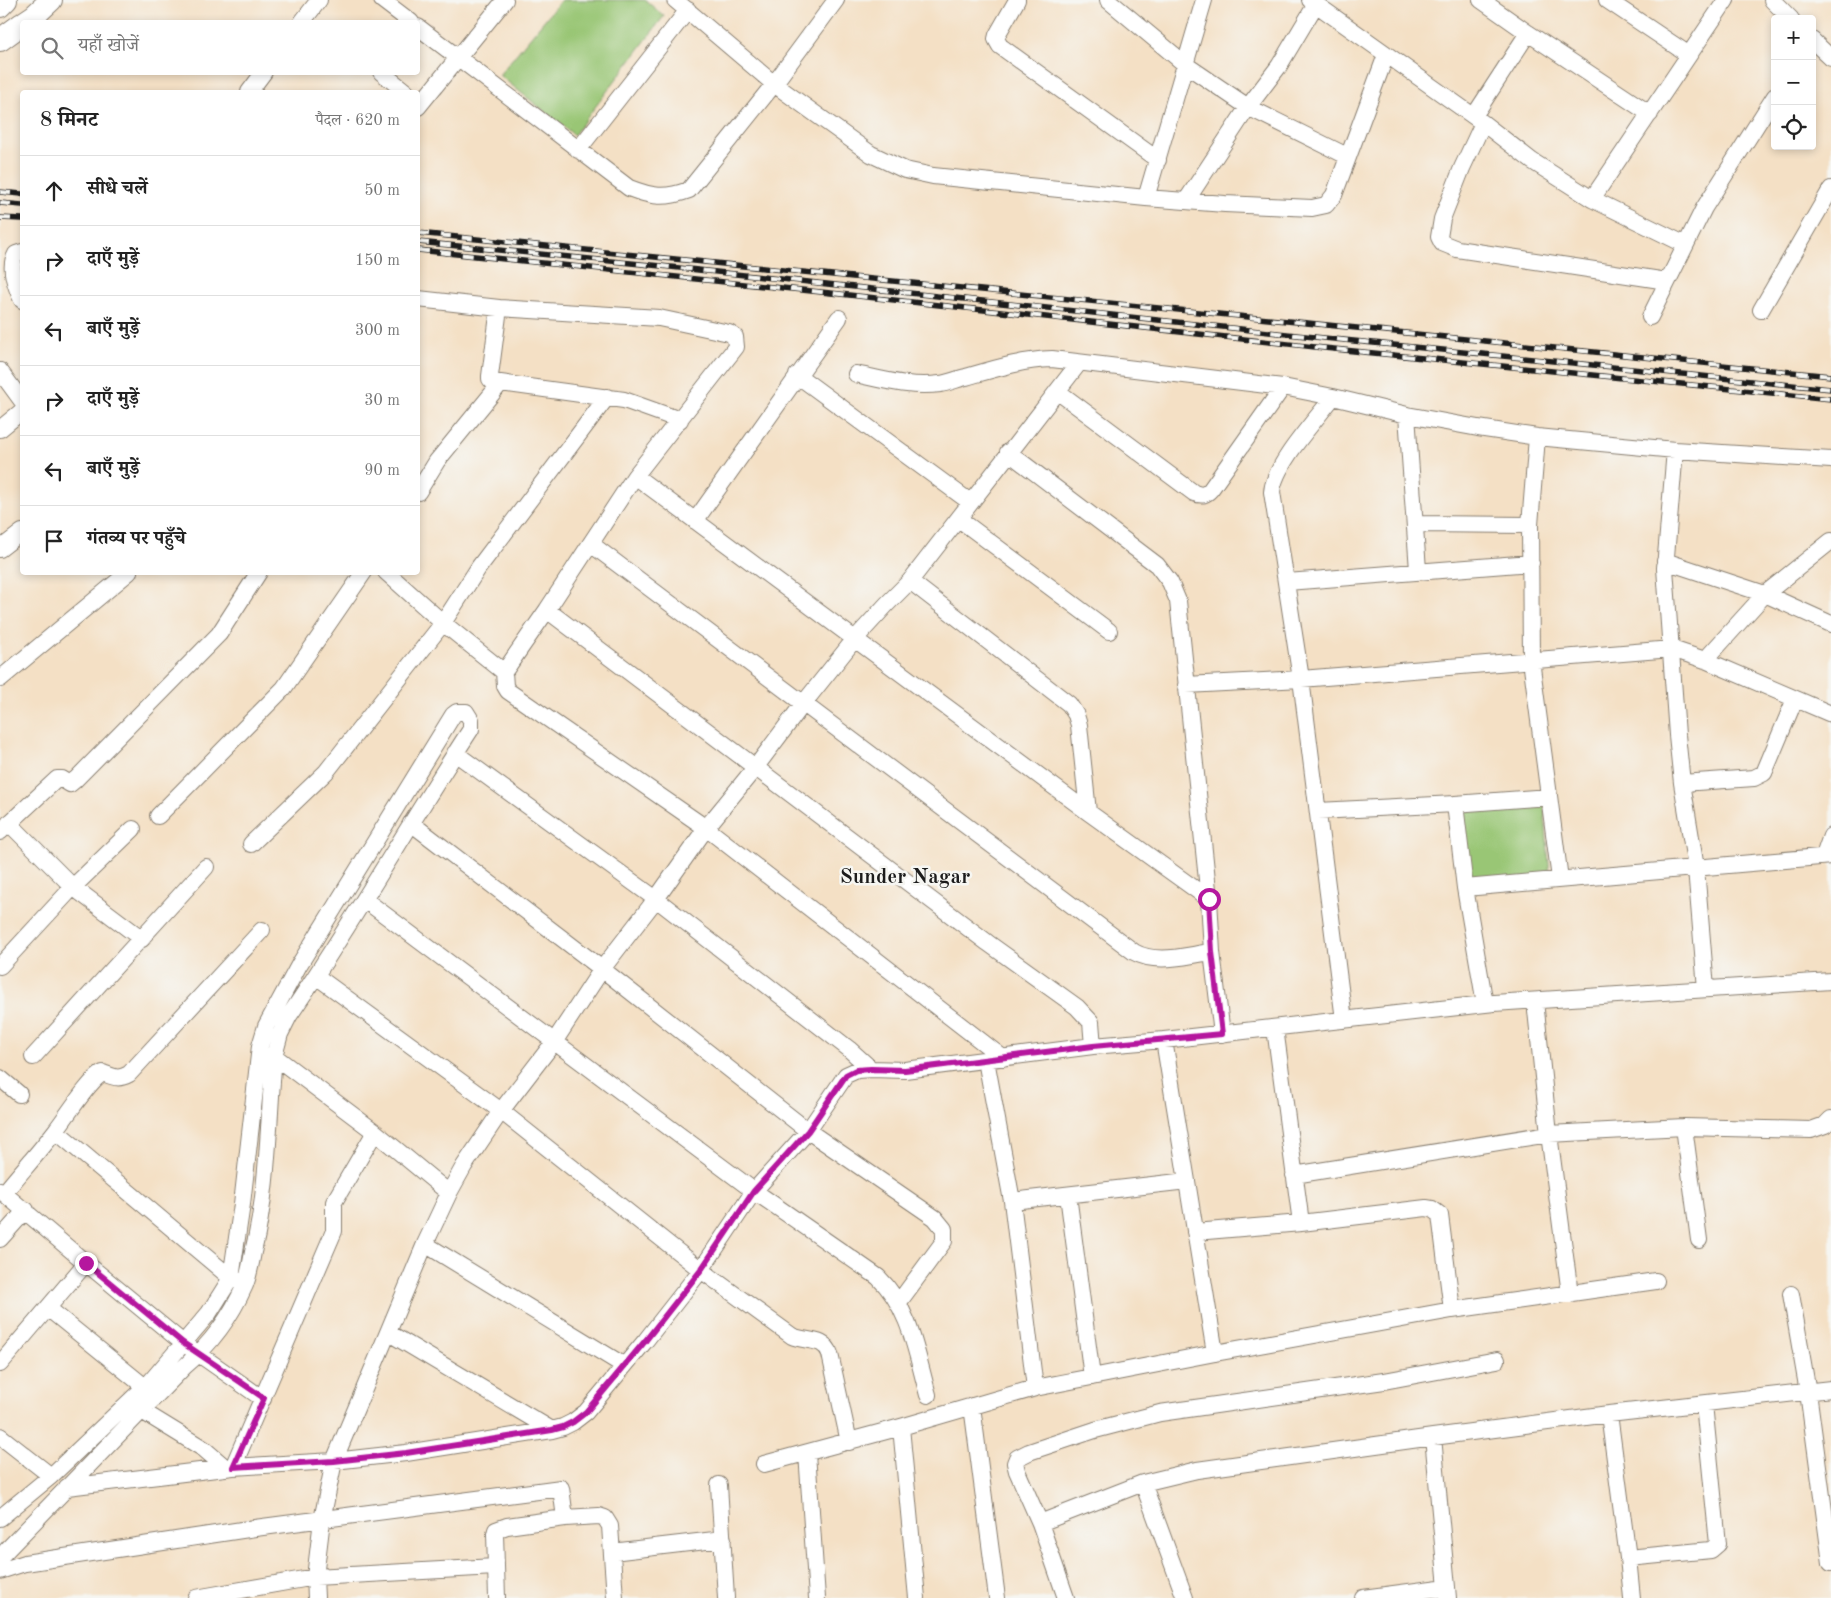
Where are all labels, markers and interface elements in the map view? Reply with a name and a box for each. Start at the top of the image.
map controls [1771,15,1816,150]
button: + [1771,15,1816,60]
search box [20,20,420,75]
icon: search [38,34,66,62]
text: यहाँ खोजें [78,37,139,56]
button: − [1771,60,1816,105]
button: locate [1771,105,1816,150]
text: 8 मिनट [40,110,98,131]
text: पैदल · 620 m [315,113,400,129]
icon: ahead [40,177,68,205]
text: सीधे चलें [87,180,147,199]
text: 50 m [364,183,400,199]
icon: right [40,247,68,275]
text: दाएँ मुड़ें [87,250,139,269]
text: 150 m [355,253,400,269]
icon: left [40,317,68,345]
text: बाएँ मुड़ें [87,320,139,339]
text: 300 m [355,323,400,339]
icon: right [40,387,68,415]
text: दाएँ मुड़ें [87,390,139,409]
text: 30 m [364,393,400,409]
icon: left [40,457,68,485]
text: बाएँ मुड़ें [87,460,139,479]
text: 90 m [364,463,400,479]
icon: arrive [40,527,68,555]
text: गंतव्य पर पहुँचे [87,530,186,549]
district label: Sunder Nagar [840,867,970,888]
route start [1198,888,1221,911]
route end [75,1252,98,1275]

